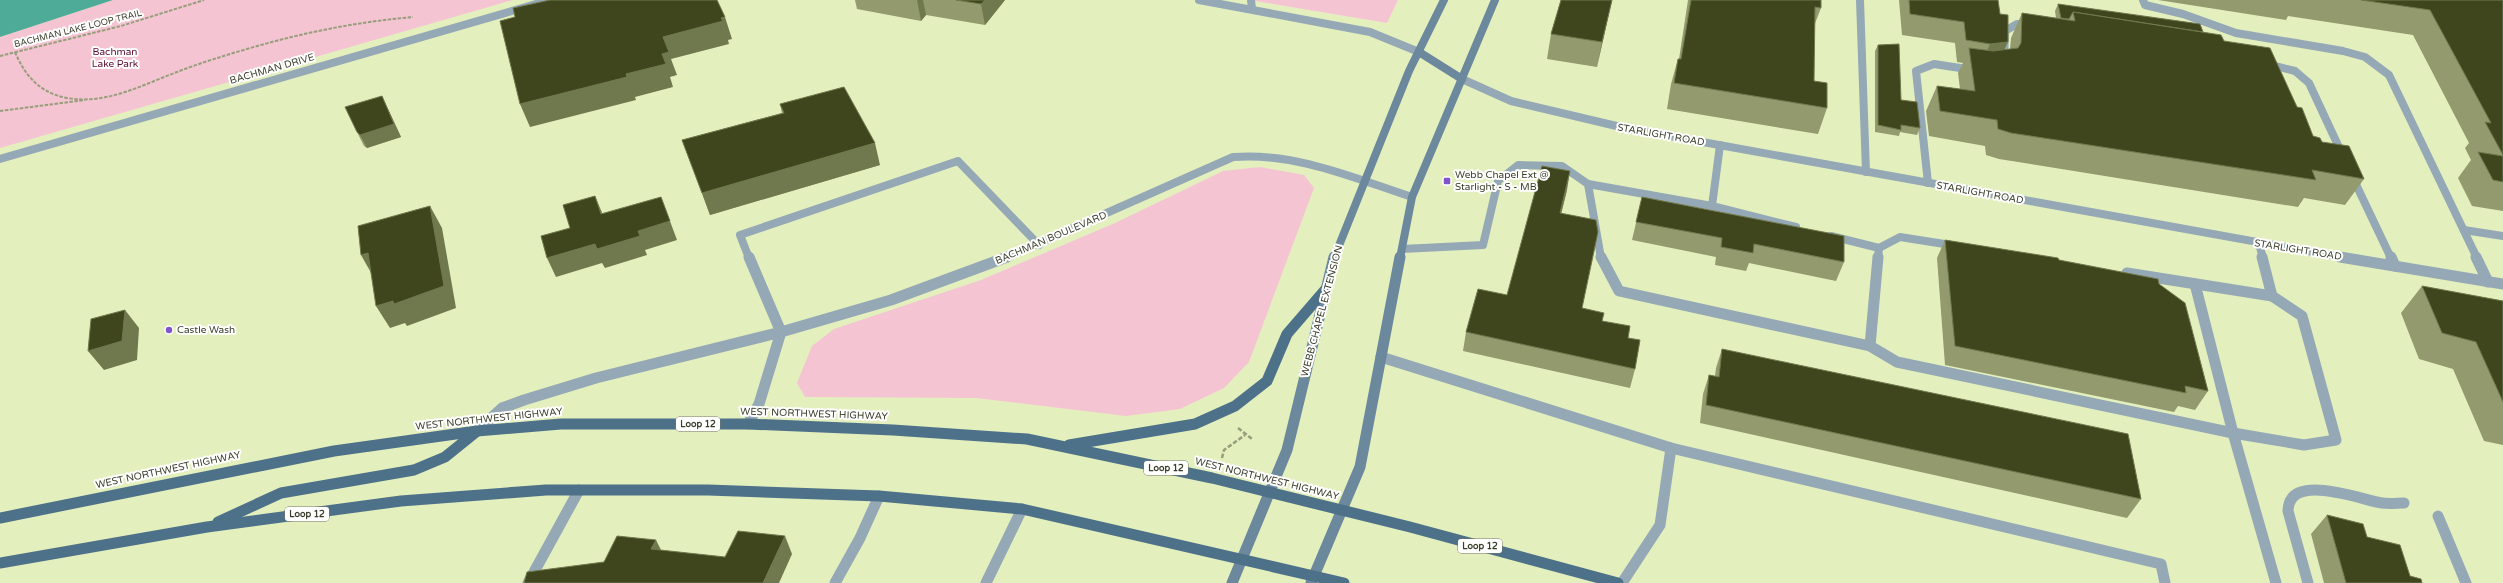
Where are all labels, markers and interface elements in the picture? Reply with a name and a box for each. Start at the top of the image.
street label: BACHMAN LAKE LOOP TRAIL [13,8,144,50]
park label: Bachman Lake Park [92,46,139,70]
street label: BACHMAN DRIVE [228,51,316,87]
street label: STARLIGHT ROAD [1616,121,1706,149]
place label: Webb Chapel Ext @ Starlight - S - MB [1455,169,1548,193]
marker: Webb Chapel Ext @ Starlight - S - MB [1442,176,1452,186]
street label: STARLIGHT ROAD [1935,179,2025,207]
street label: BACHMAN BOULEVARD [993,209,1109,267]
street label: STARLIGHT ROAD [2253,237,2343,263]
street label: WEBB CHAPEL EXTENSION [1299,244,1345,378]
place label: Castle Wash [177,324,235,336]
marker: Castle Wash [164,325,174,335]
street label: WEST NORTHWEST HIGHWAY [415,405,564,433]
street label: WEST NORTHWEST HIGHWAY [740,405,889,423]
road number: Loop 12 [676,417,720,431]
street label: WEST NORTHWEST HIGHWAY [94,449,242,491]
street label: WEST NORTHWEST HIGHWAY [1194,455,1341,503]
road number: Loop 12 [1144,461,1188,475]
road number: Loop 12 [285,507,329,521]
road number: Loop 12 [1458,539,1502,553]

